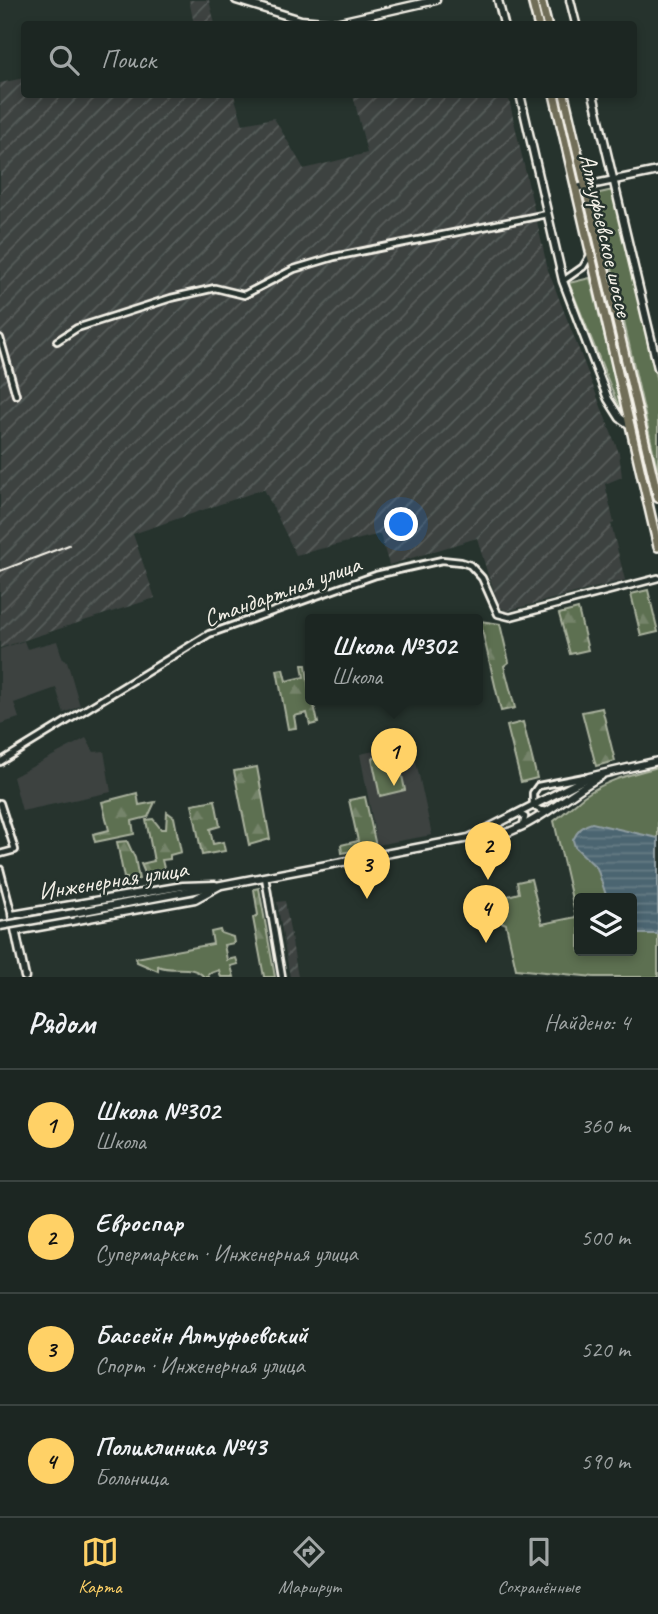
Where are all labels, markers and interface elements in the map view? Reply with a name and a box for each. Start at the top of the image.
search box [21,21,637,98]
icon: search [45,41,83,79]
text: Поиск [101,43,156,76]
street label: Алтуфьевское шоссе [573,151,640,322]
your location [384,507,418,541]
street label: Стандартная улица [199,548,366,633]
popup [305,614,483,705]
text: Школа №302 [332,629,456,662]
text: Школа [332,662,382,691]
pin: 1 [371,728,417,786]
pin: 2 [465,822,511,880]
pin: 3 [344,841,390,899]
street label: Инженерная улица [36,853,191,907]
pin: 4 [463,885,509,943]
map controls [574,893,637,956]
button: layers [574,893,637,956]
text: Рядом [28,1004,95,1042]
text: Найдено: 4 [544,1008,630,1037]
text: Школа №302 [95,1094,220,1127]
text: 1 [46,1111,56,1140]
text: 360 m [581,1111,630,1140]
text: Школа [95,1127,146,1156]
text: Евроспар [95,1206,183,1239]
text: 2 [46,1223,56,1252]
text: 500 m [581,1223,630,1252]
text: Супермаркет · Инженерная улица [95,1239,358,1268]
text: Бассейн Алтуфьевский [95,1318,307,1351]
text: 3 [46,1335,56,1364]
text: 520 m [581,1335,630,1364]
text: Спорт · Инженерная улица [95,1351,305,1380]
text: Поликлиника №43 [95,1430,266,1463]
text: 4 [46,1447,56,1476]
text: 590 m [581,1447,630,1476]
text: Больница [95,1463,167,1492]
tab: Карта [78,1533,122,1599]
tab: Маршрут [278,1533,341,1599]
tab: Сохранённые [497,1533,580,1599]

